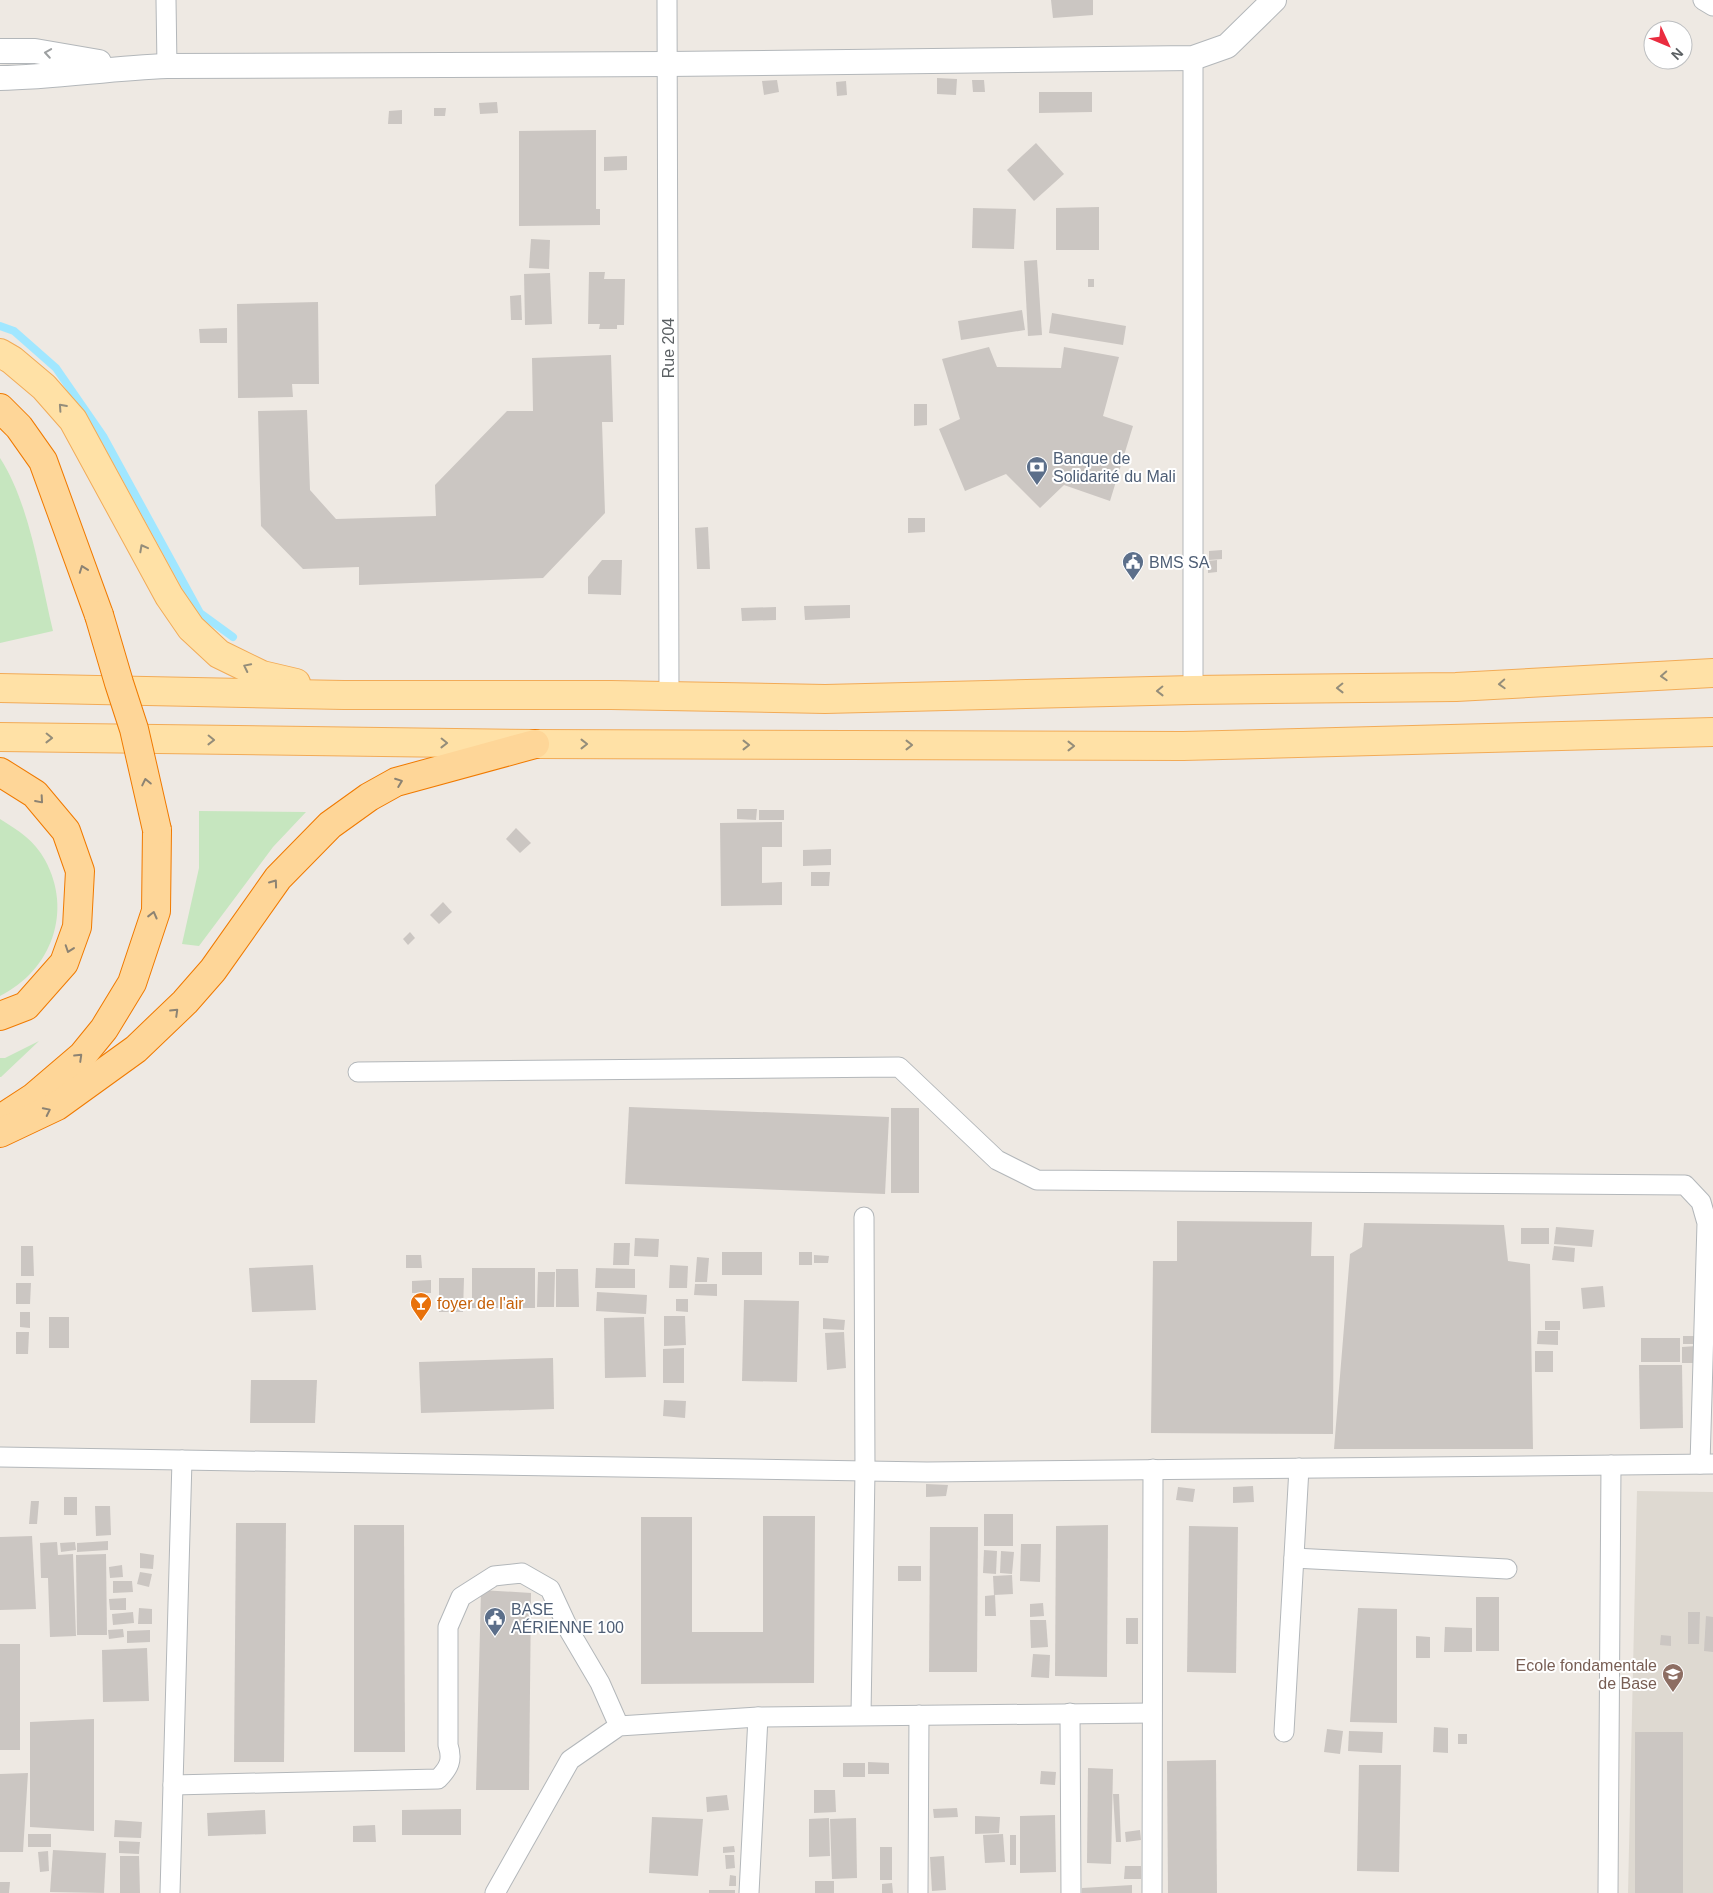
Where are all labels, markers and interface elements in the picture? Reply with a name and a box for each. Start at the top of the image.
north arrow [1643,20,1693,70]
text: N [1668,45,1687,63]
one-way arrow [44,49,52,59]
street label: Rue 204 [660,318,677,378]
one-way arrow [59,404,68,413]
place label: Banque de Solidarité du Mali [1053,450,1176,485]
bank icon: Banque de Solidarité du Mali [1025,455,1049,486]
one-way arrow [139,544,149,553]
public building icon: BMS SA [1121,550,1145,581]
place label: BMS SA [1149,554,1210,571]
one-way arrow [79,566,89,574]
one-way arrow [243,663,252,674]
one-way arrow [1660,670,1668,681]
one-way arrow [1498,679,1506,690]
one-way arrow [1335,683,1343,693]
one-way arrow [1155,686,1163,696]
one-way arrow [45,732,53,743]
one-way arrow [208,735,215,745]
one-way arrow [440,738,448,748]
one-way arrow [580,739,588,749]
one-way arrow [742,740,750,750]
one-way arrow [905,740,913,750]
one-way arrow [1068,741,1075,751]
one-way arrow [141,778,152,787]
one-way arrow [394,778,403,788]
one-way arrow [34,795,43,804]
one-way arrow [268,879,277,889]
one-way arrow [148,912,158,920]
one-way arrow [65,944,75,953]
one-way arrow [169,1009,178,1018]
one-way arrow [74,1054,83,1063]
one-way arrow [42,1107,51,1117]
bar icon: foyer de l'air [409,1291,433,1322]
place label: foyer de l'air [437,1295,524,1312]
place label: BASE AÉRIENNE 100 [511,1601,624,1636]
public building icon: BASE AÉRIENNE 100 [483,1606,507,1637]
place label: Ecole fondamentale de Base [1516,1657,1657,1692]
school or university icon: Ecole fondamentale de Base [1661,1662,1685,1693]

